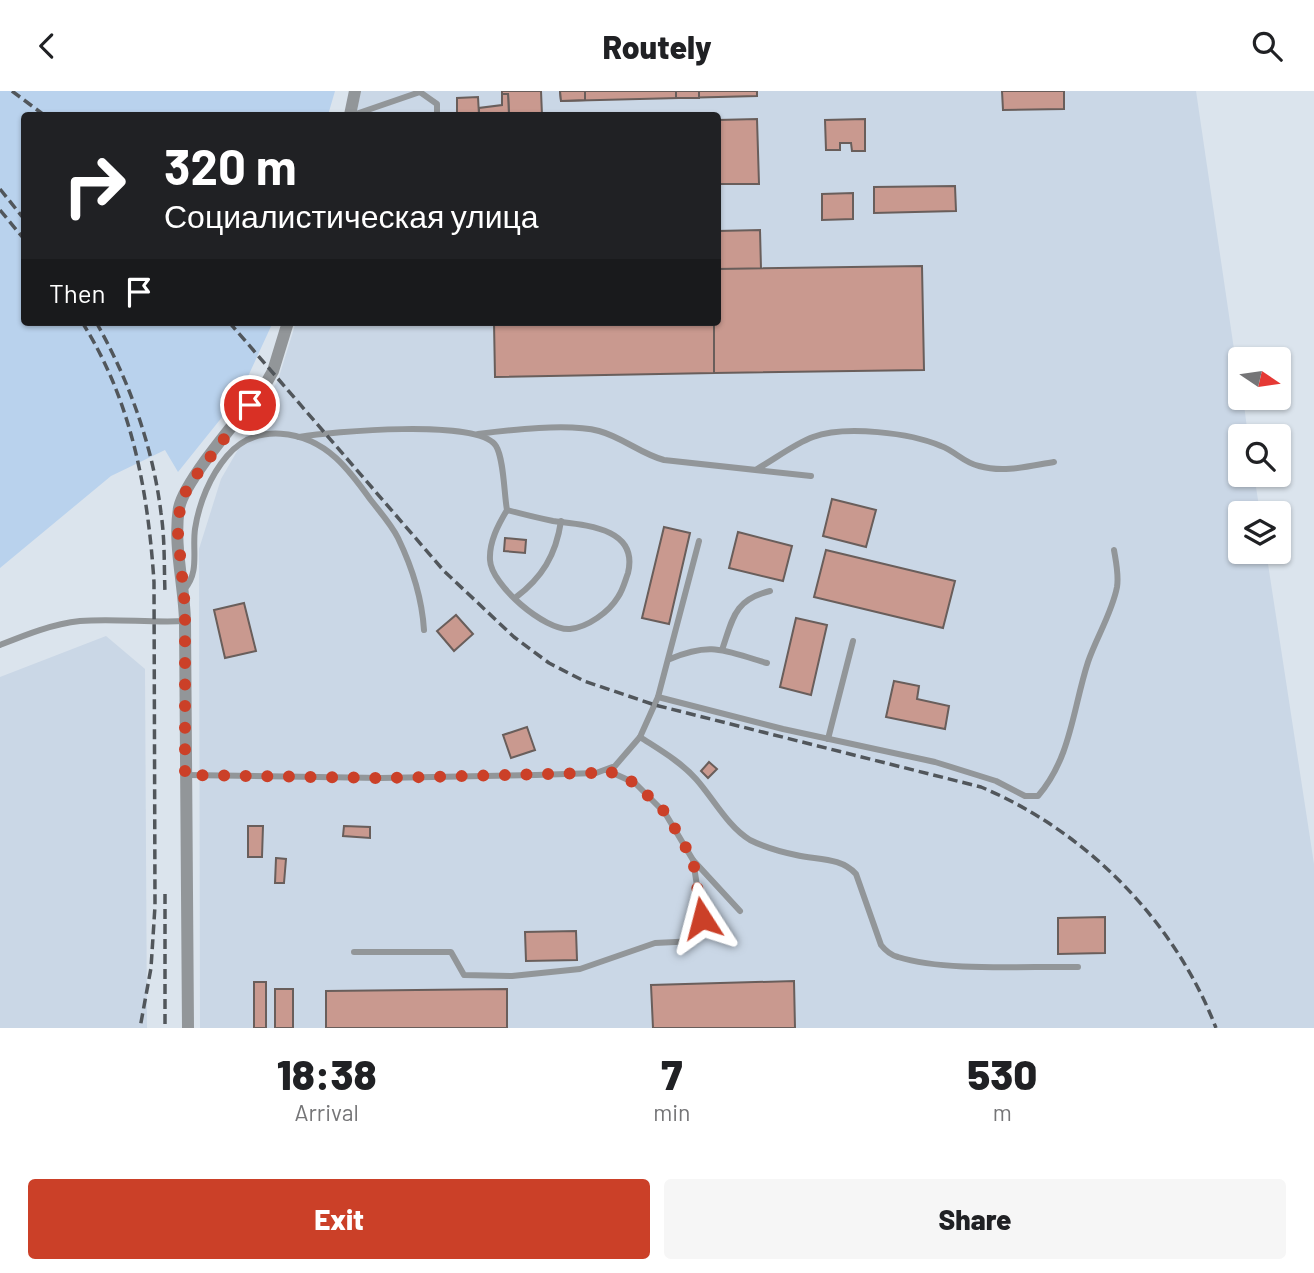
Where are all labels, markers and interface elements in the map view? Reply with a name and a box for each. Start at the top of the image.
icon: back [28,27,66,65]
text: Routely [602,27,712,65]
icon: search [1248,27,1286,65]
text: 320 m [164,136,297,195]
icon: right [49,140,140,231]
text: Социалистическая улица [164,196,539,234]
icon: arrive [120,273,158,311]
text: Then [49,277,106,308]
north arrow [1228,347,1292,409]
map controls [1228,347,1291,564]
pin [220,375,280,435]
icon: arrive [231,386,269,424]
button: search [1228,424,1291,487]
button: layers [1228,501,1291,564]
position arrow [665,881,739,955]
text: 18:38 [277,1048,376,1098]
text: 7 [661,1048,682,1098]
text: 530 [967,1048,1037,1098]
text: Arrival [294,1098,359,1126]
text: min [653,1098,691,1126]
text: m [993,1098,1012,1126]
button: Exit [28,1179,650,1259]
button: Share [664,1179,1286,1259]

